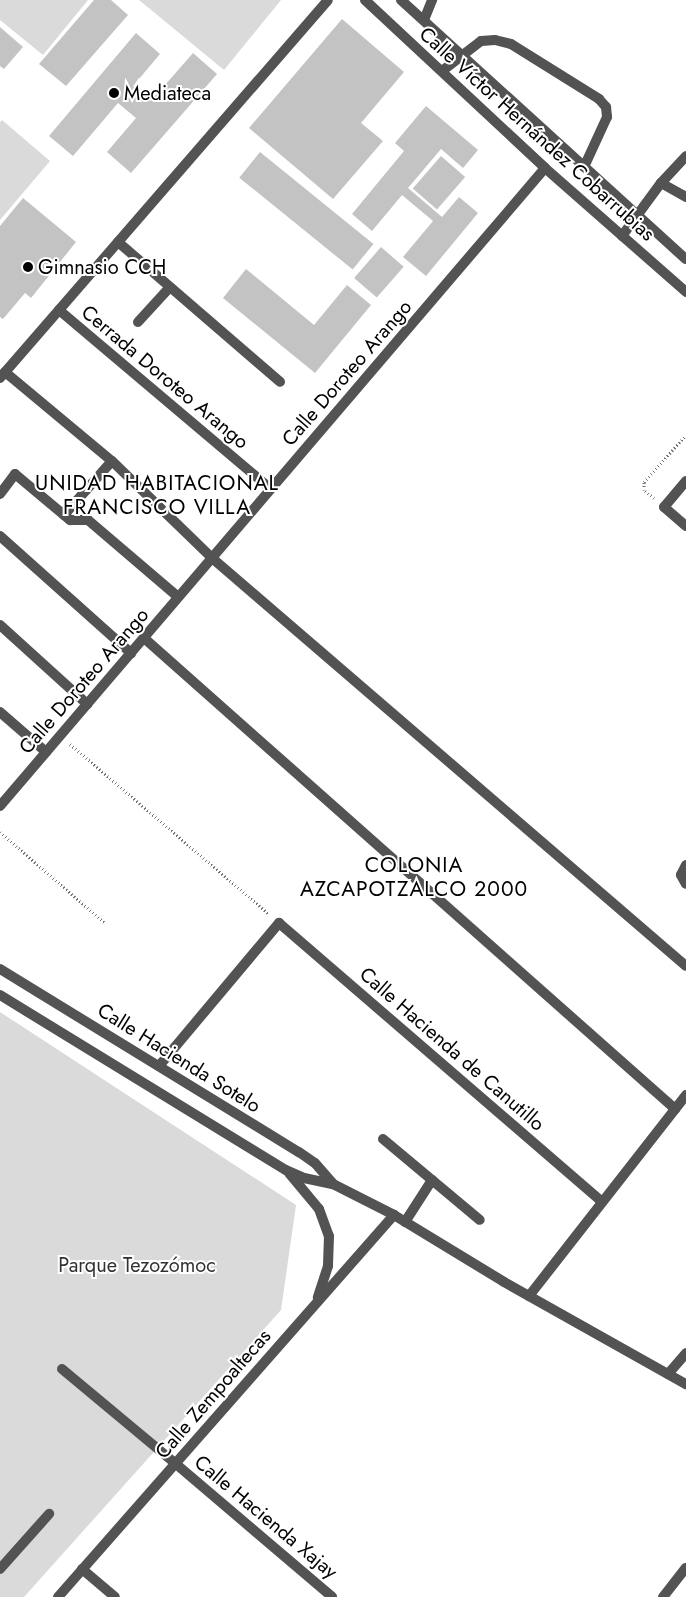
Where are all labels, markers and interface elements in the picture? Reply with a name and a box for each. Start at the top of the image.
street label: Calle Víctor Hernández Cobarrubias [414,22,660,246]
place label: Mediateca [124,81,211,105]
marker: Mediateca [108,87,120,99]
place label: Gimnasio CCH [38,255,166,279]
marker: Gimnasio CCH [22,261,34,273]
street label: Calle Doroteo Arango [277,295,417,451]
street label: Cerrada Doroteo Arango [77,300,253,454]
district label: UNIDAD HABITACIONAL FRANCISCO VILLA [33,470,281,520]
street label: Calle Doroteo Arango [14,603,154,759]
district label: COLONIA AZCAPOTZALCO 2000 [298,852,530,902]
street label: Calle Hacienda de Canutillo [355,962,549,1136]
street label: Calle Hacienda Sotelo [93,998,265,1118]
park label: Parque Tezozómoc [58,1253,216,1277]
street label: Calle Zempoaltecas [150,1324,276,1464]
street label: Calle Hacienda Xajay [190,1450,342,1584]

